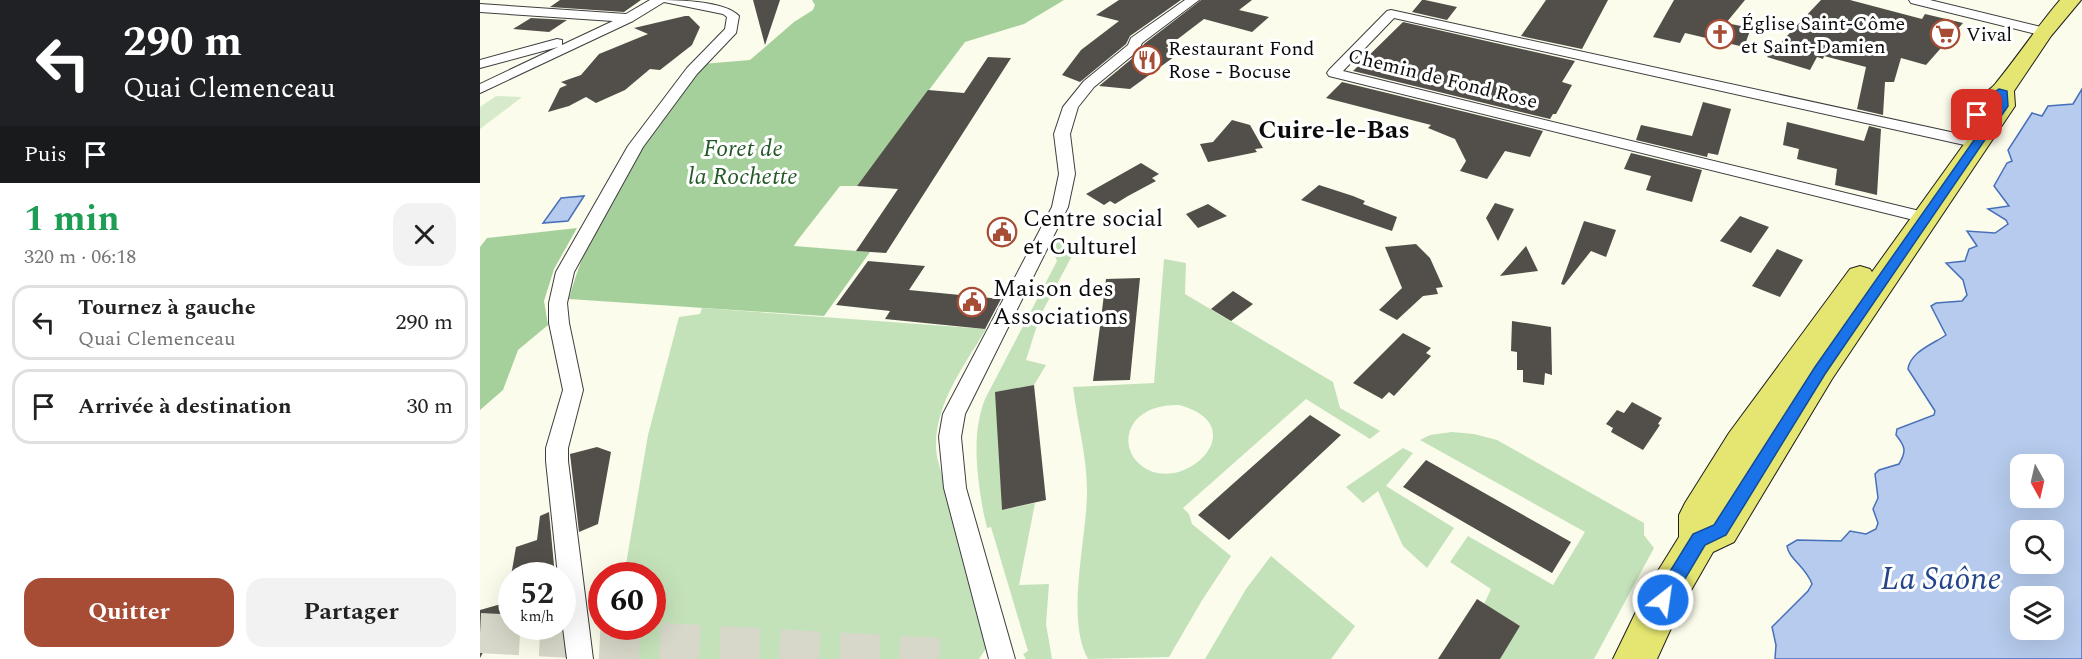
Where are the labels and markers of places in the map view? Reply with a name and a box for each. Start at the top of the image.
place label: Église Saint-Côme et Saint-Damien [1741,9,1905,62]
church icon: Église Saint-Côme et Saint-Damien [1704,18,1736,50]
supermarket icon: Vival [1929,18,1961,50]
place label: Vival [1966,20,2012,50]
place label: Restaurant Fond Rose - Bocuse [1168,34,1314,87]
restaurant icon: Restaurant Fond Rose - Bocuse [1131,44,1163,76]
pin [1951,89,2002,140]
place label: Centre social et Culturel [1023,201,1163,265]
public building icon: Centre social et Culturel [986,216,1018,248]
place label: Maison des Associations [993,271,1128,335]
public building icon: Maison des Associations [956,286,988,318]

